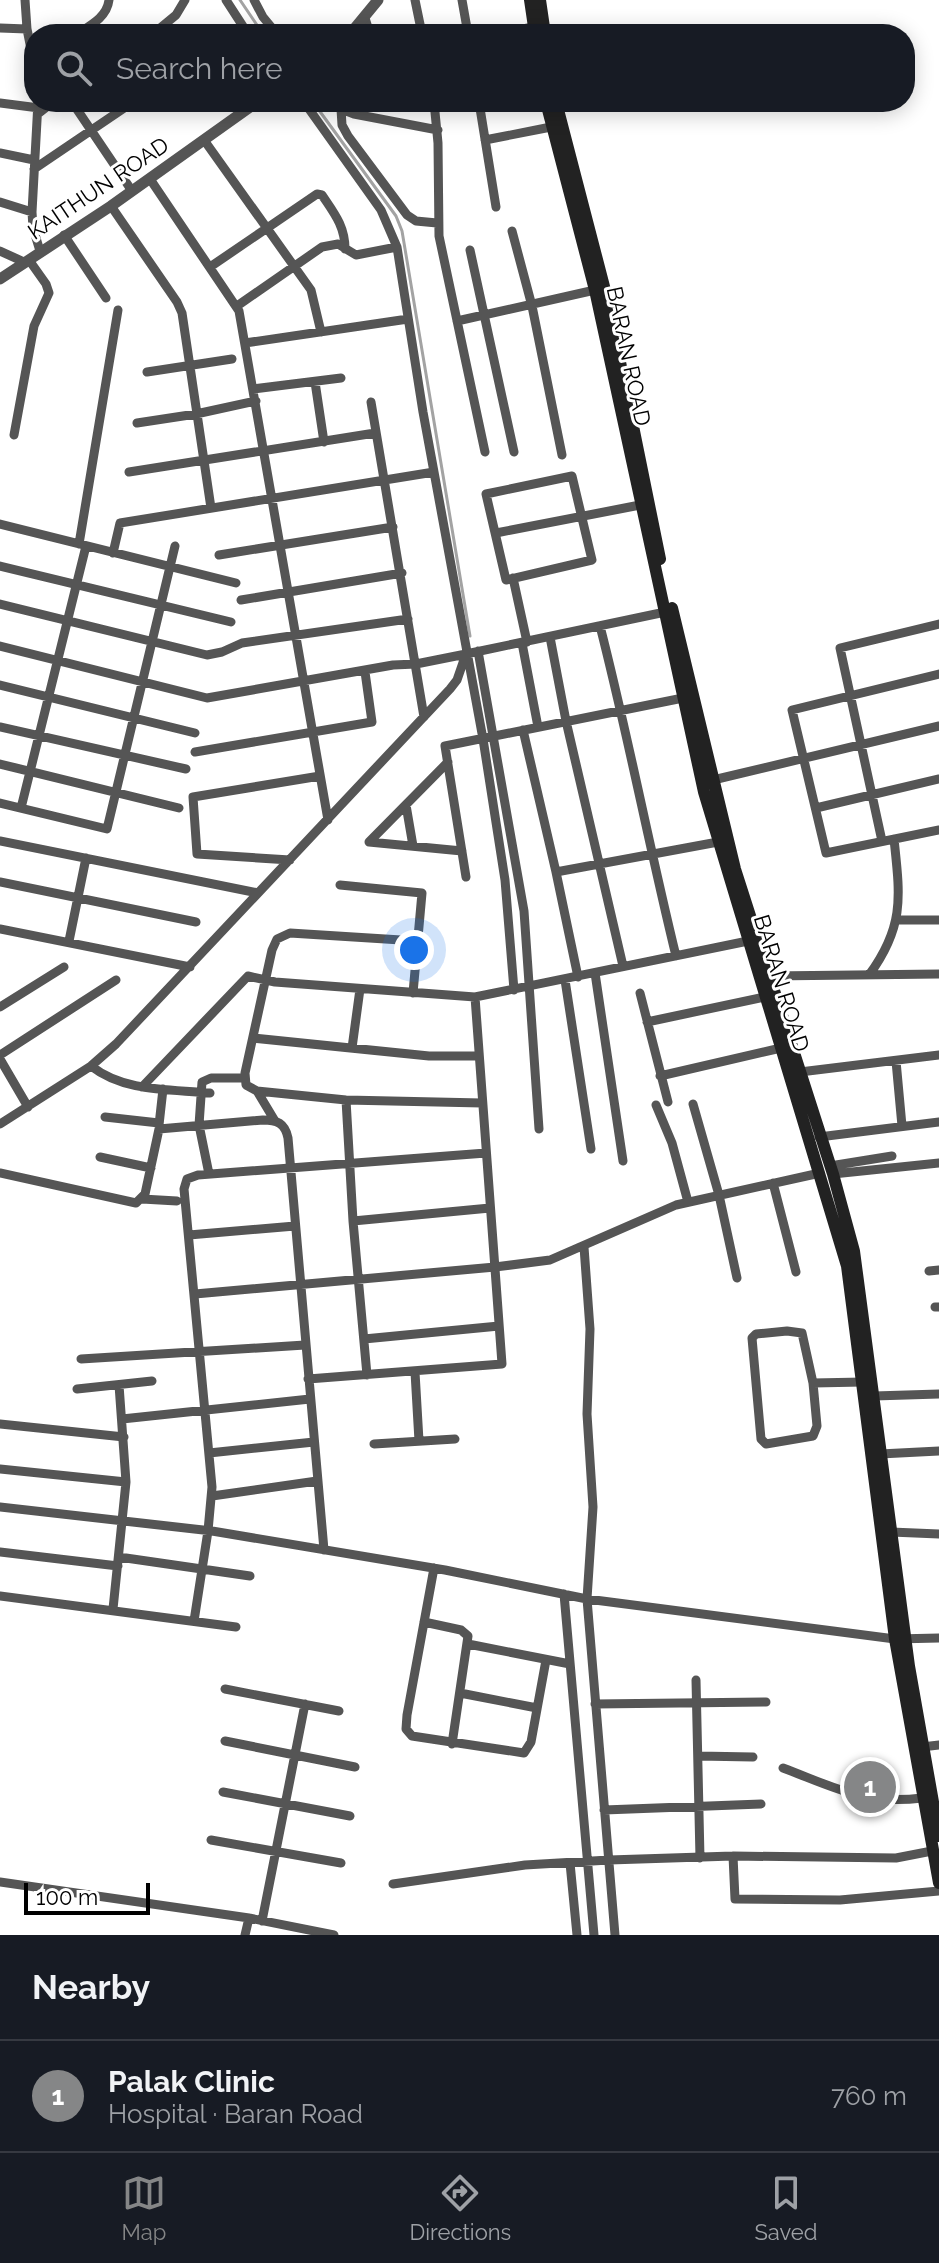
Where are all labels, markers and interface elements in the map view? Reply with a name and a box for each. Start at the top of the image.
search box [24,24,915,112]
icon: search [52,46,96,90]
text: Search here [116,51,283,86]
street label: KAITHUN ROAD [23,131,173,245]
street label: BARAN ROAD [602,284,656,428]
street label: BARAN ROAD [749,911,815,1055]
your location [394,930,434,970]
pin: 1 [844,1757,896,1817]
scale bar [24,1879,150,1915]
text: 100 m [36,1884,98,1910]
text: Nearby [32,1967,150,2007]
text: Palak Clinic [108,2064,275,2099]
text: 1 [52,2081,64,2111]
text: 760 m [831,2081,907,2111]
text: Hospital · Baran Road [108,2099,363,2129]
tab: Map [122,2171,166,2245]
tab: Directions [410,2171,511,2245]
tab: Saved [754,2171,817,2245]

